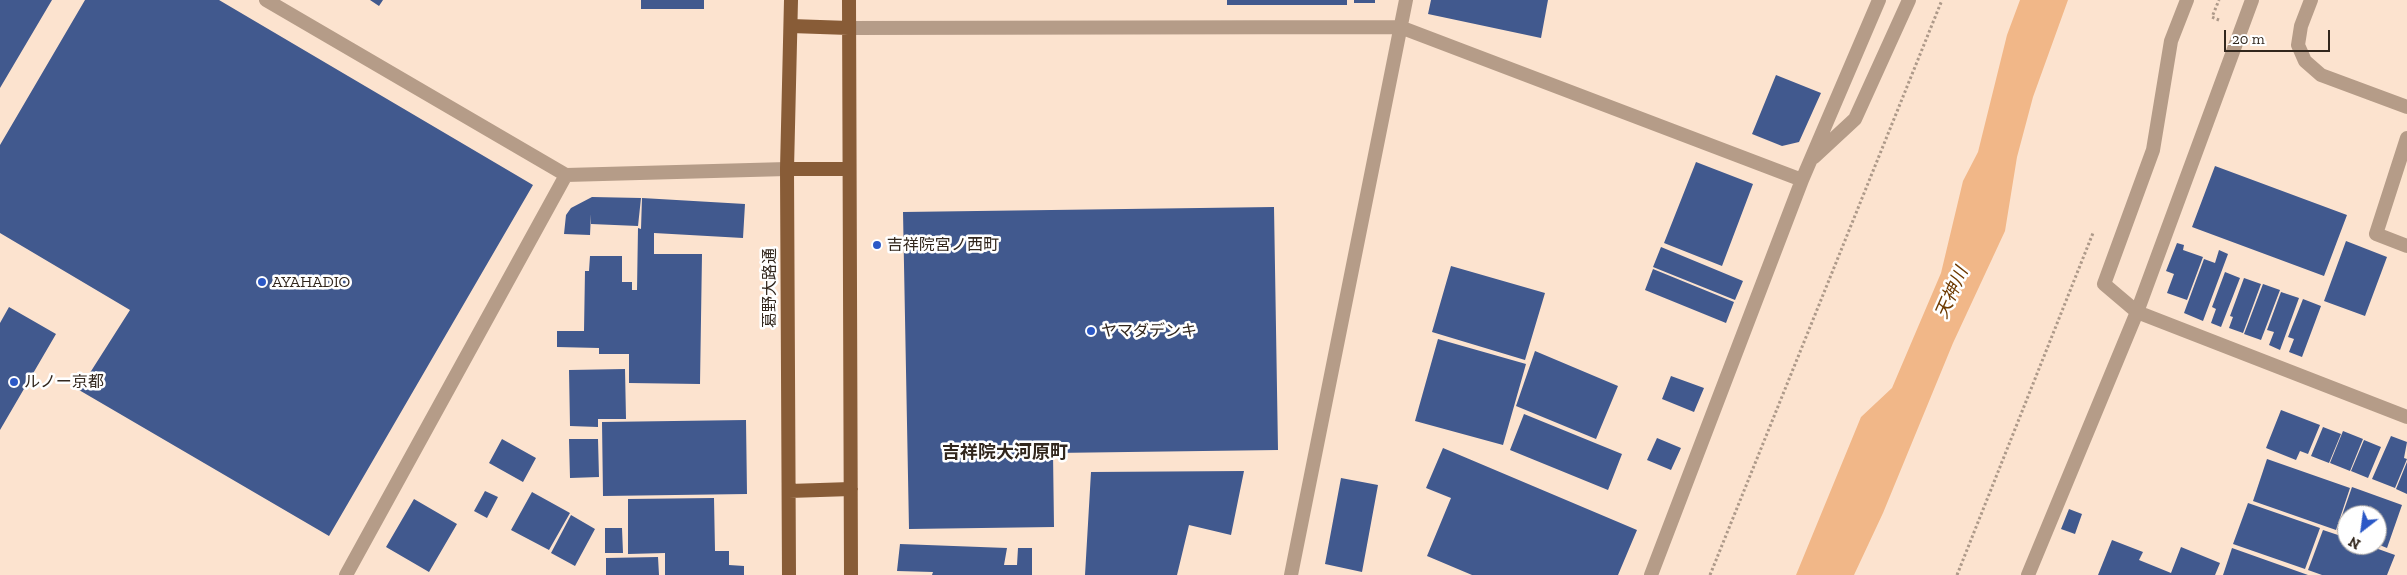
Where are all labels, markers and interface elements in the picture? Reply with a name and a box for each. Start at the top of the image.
scale bar [2227,20,2333,52]
text: 20 m [2232,30,2265,48]
place label: 吉祥院宮ノ西町 [887,235,999,255]
marker: 吉祥院宮ノ西町 [871,239,883,251]
street label: 葛野大路通 [760,248,780,328]
water label: 天神川 [1931,264,1973,322]
place label: AYAHADIO [272,272,350,292]
marker: AYAHADIO [256,276,268,288]
place label: ヤマダデンキ [1101,321,1197,341]
marker: ヤマダデンキ [1085,325,1097,337]
place label: ルノー京都 [24,372,104,392]
marker: ルノー京都 [8,376,20,388]
district label: 吉祥院大河原町 [942,442,1068,464]
north arrow [2337,505,2387,555]
text: N [2346,533,2364,553]

